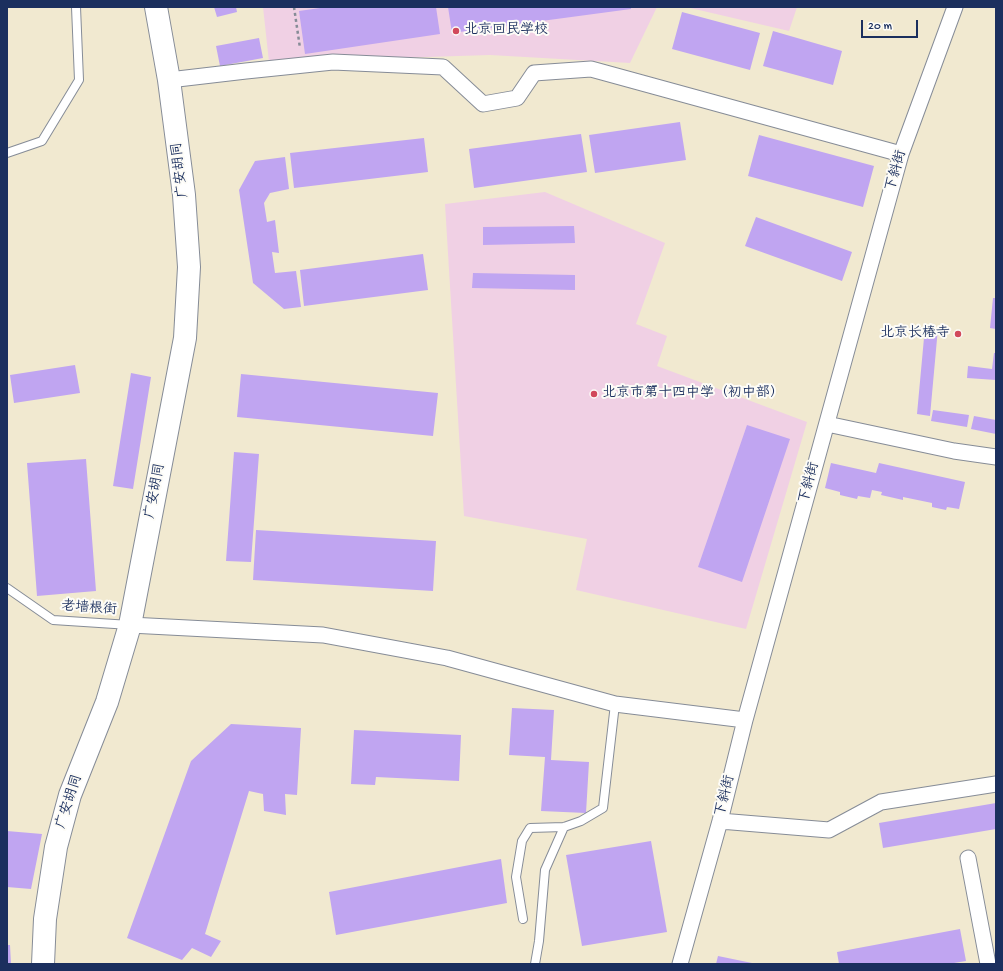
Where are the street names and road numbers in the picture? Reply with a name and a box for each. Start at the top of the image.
street label: 广安胡同 [169,141,193,199]
street label: 下斜街 [883,148,911,194]
street label: 下斜街 [796,461,824,505]
street label: 广安胡同 [142,462,170,520]
street label: 老墙根街 [60,599,118,619]
street label: 广安胡同 [53,773,87,831]
street label: 下斜街 [713,774,739,818]

